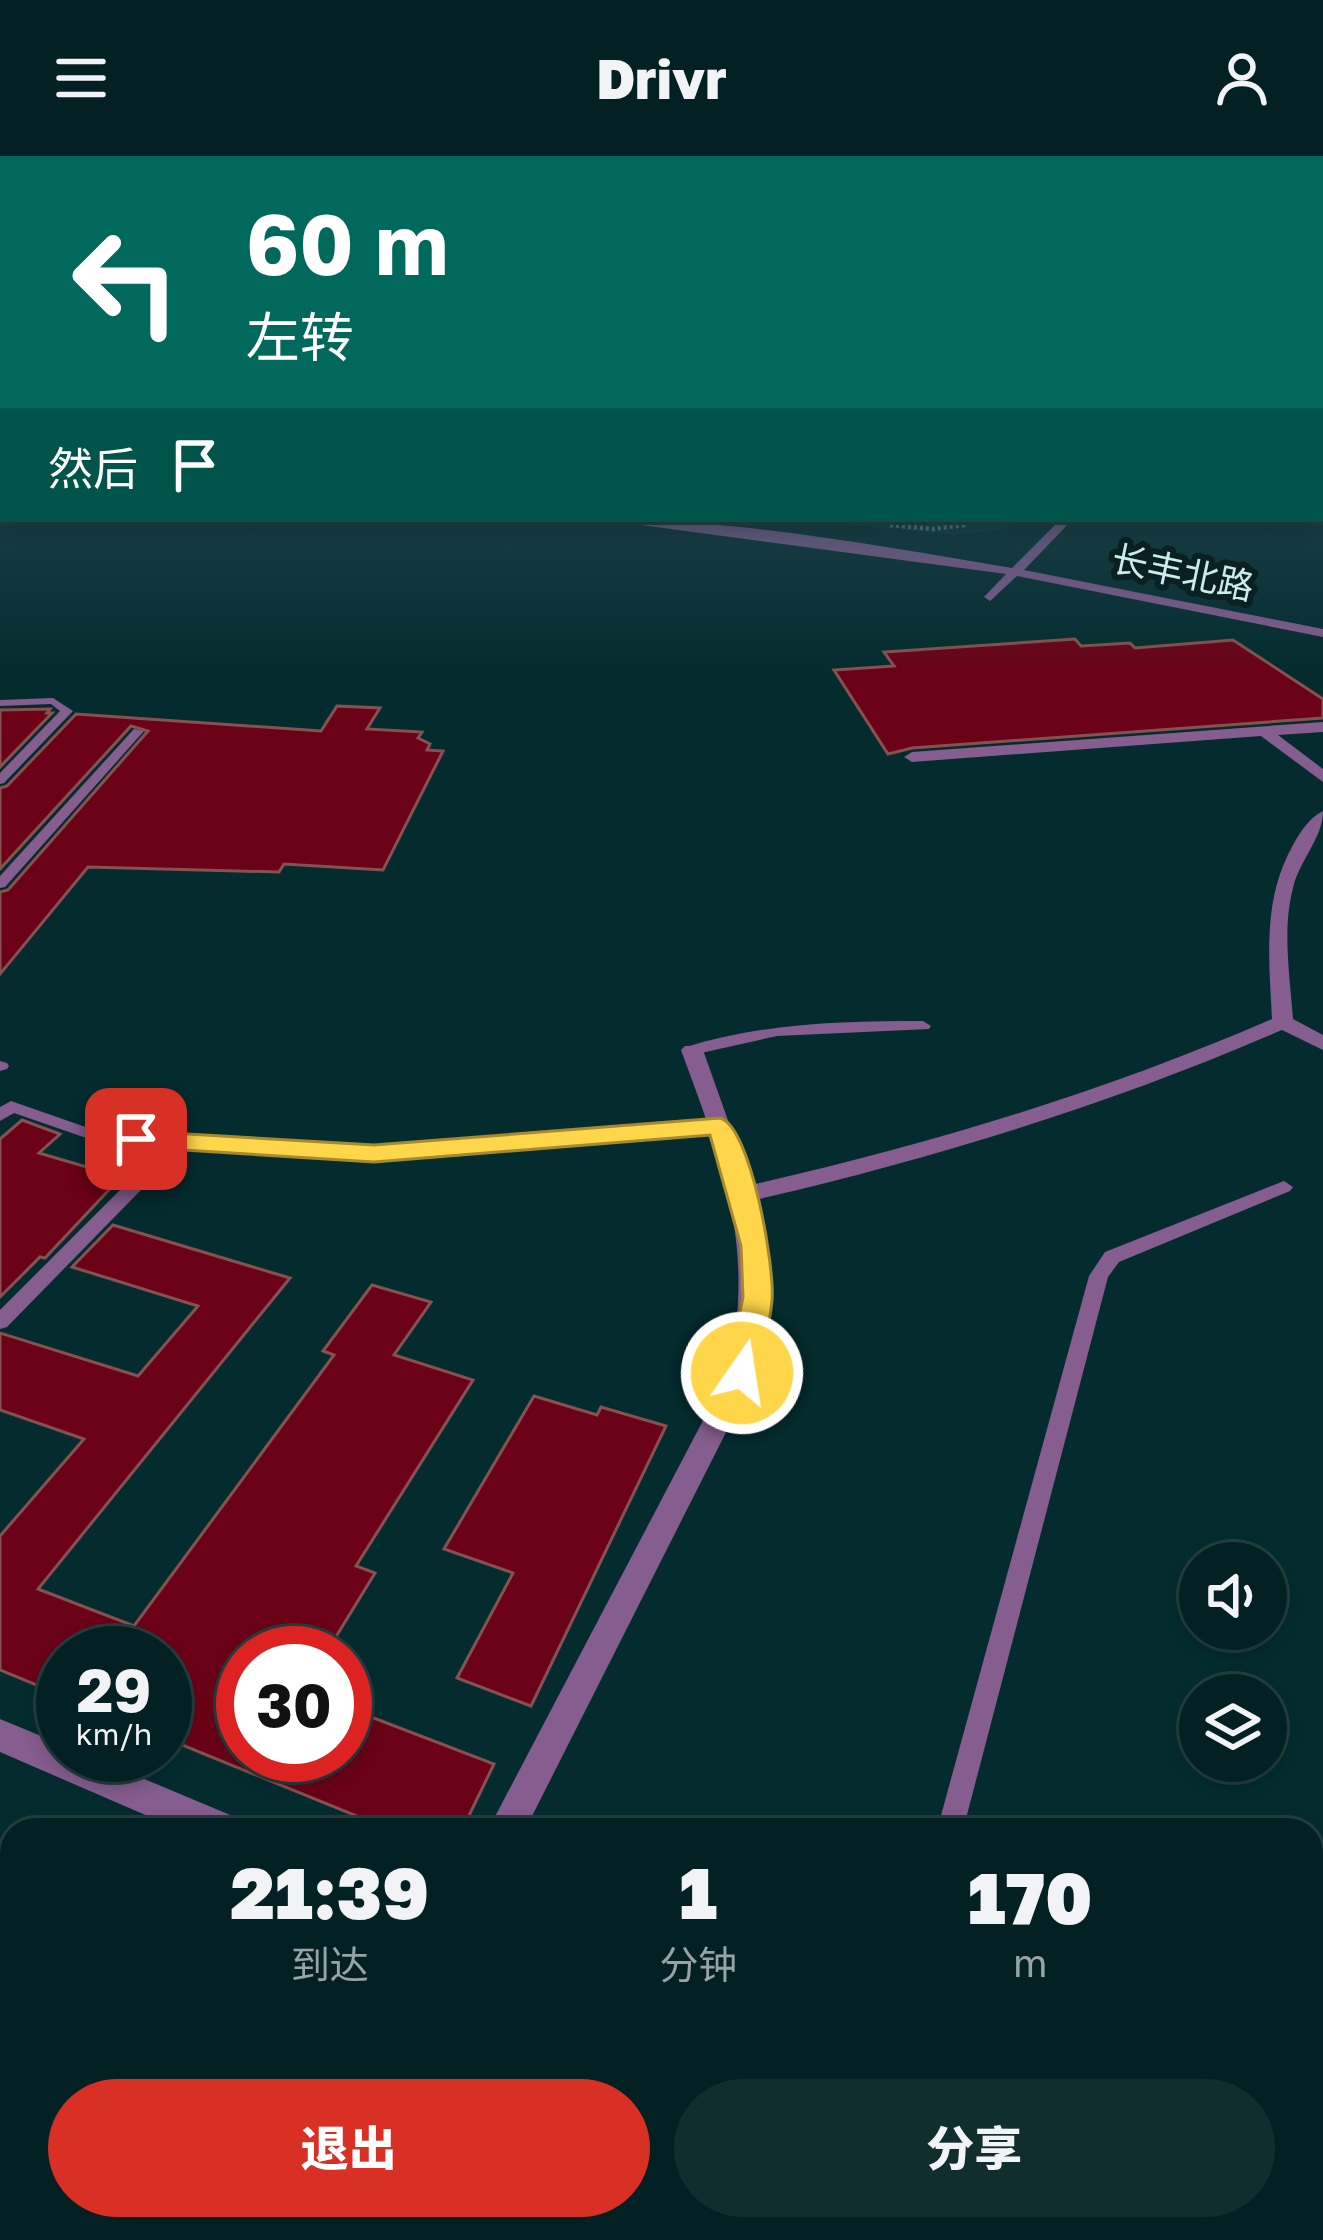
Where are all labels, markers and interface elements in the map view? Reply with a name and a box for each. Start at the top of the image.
icon: menu [48,45,114,111]
icon: person [1209,45,1275,111]
text: Drivr [596,46,727,111]
text: 60 m [246,193,448,293]
icon: left [48,204,204,360]
text: 左转 [246,304,354,369]
icon: arrive [162,432,228,498]
text: 然后 [48,441,138,495]
street label: 长丰北路 [1108,536,1258,608]
pin [85,1088,187,1190]
icon: arrive [103,1106,169,1172]
position arrow [679,1310,805,1436]
map controls [1179,1542,1287,1782]
button: sound [1179,1542,1287,1650]
speed limit sign: 30 [216,1626,372,1782]
text: 29 [77,1653,151,1725]
button: layers [1179,1674,1287,1782]
text: km/h [76,1716,152,1752]
text: 21:39 [230,1848,429,1935]
text: 1 [679,1848,717,1935]
text: 170 [968,1853,1093,1940]
text: m [1013,1939,1047,1986]
text: 到达 [291,1941,369,1988]
text: 分钟 [659,1941,737,1988]
button: 退出 [48,2079,650,2217]
button: 分享 [674,2079,1275,2217]

